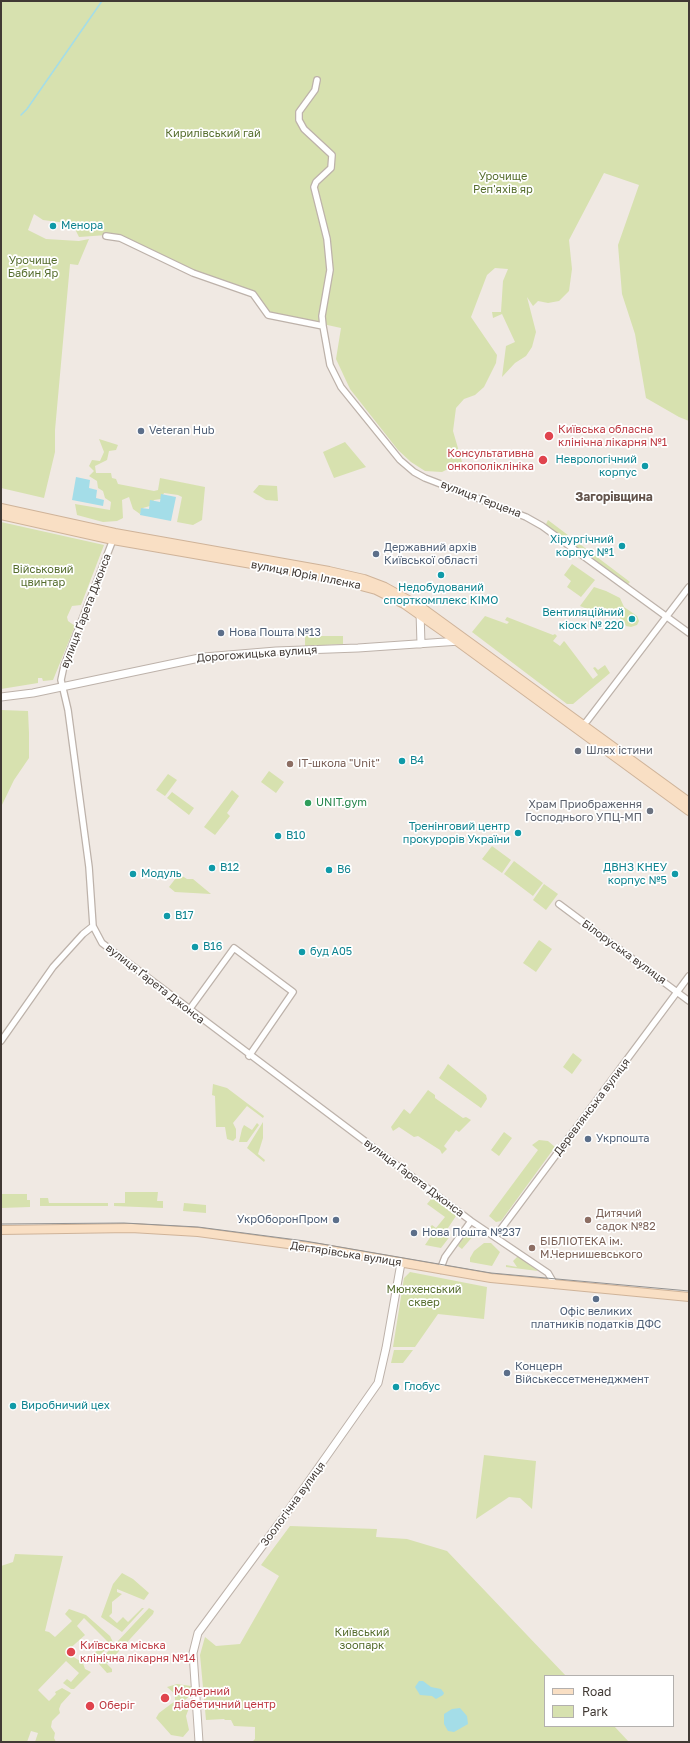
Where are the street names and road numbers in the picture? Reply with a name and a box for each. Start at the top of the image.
street label: вулиця Герцена [439,478,523,520]
street label: вулиця Ґарета Джонса [58,552,114,670]
street label: вулиця Юрія Іллєнка [250,558,362,592]
street label: Дорогожицька вулиця [196,643,318,665]
street label: Білоруська вулиця [579,917,669,987]
street label: вулиця Ґарета Джонса [103,941,207,1027]
street label: Деревлянська вулиця [551,1056,633,1158]
street label: вулиця Ґарета Джонса [361,1136,467,1220]
street label: Дегтярівська вулиця [289,1239,403,1269]
street label: Зоологічна вулиця [258,1459,328,1549]

